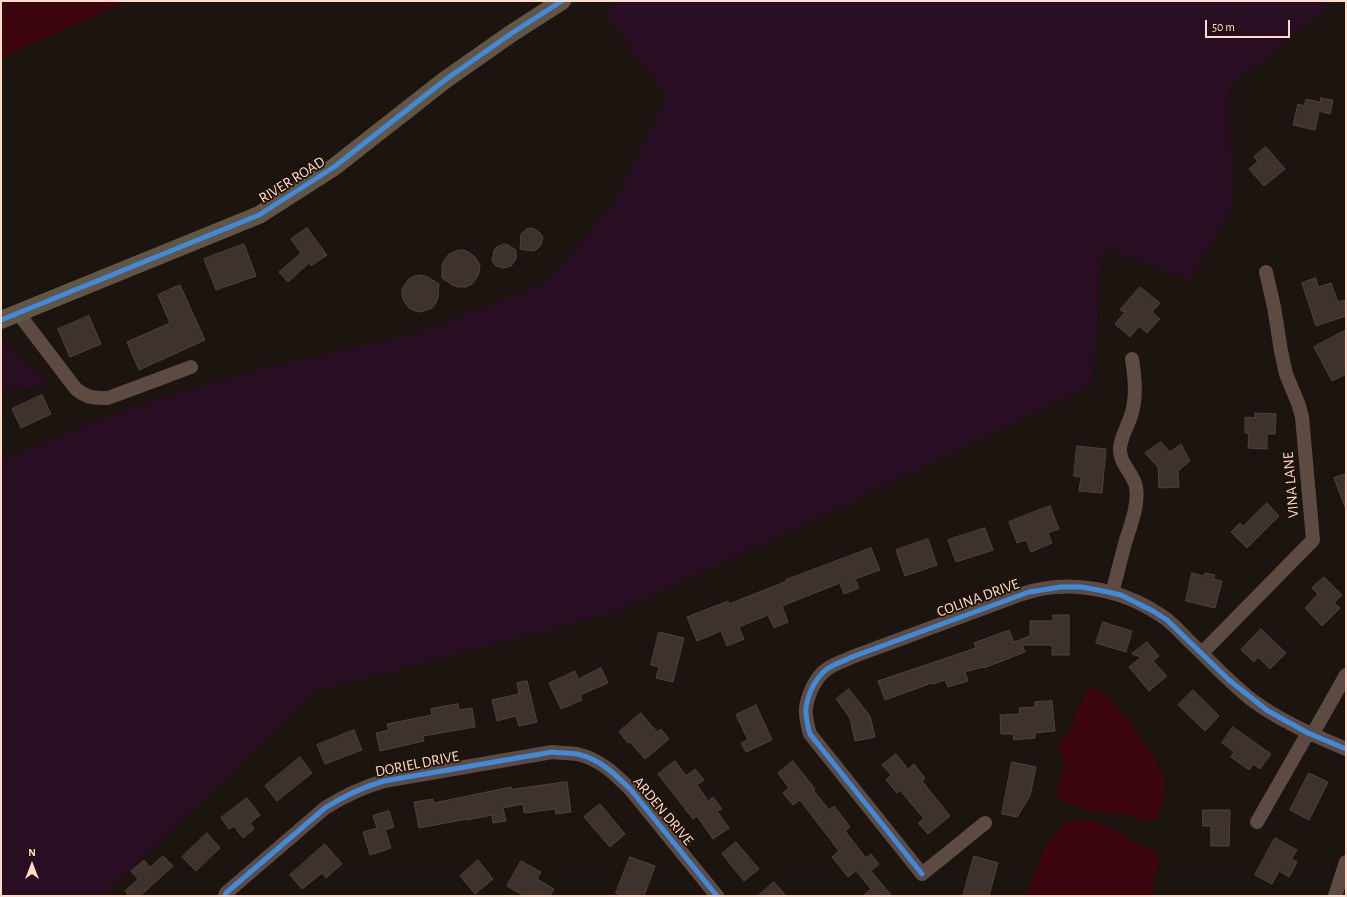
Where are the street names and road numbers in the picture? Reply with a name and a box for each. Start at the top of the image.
street label: RIVER ROAD [256,153,328,207]
street label: VINA LANE [1279,451,1303,519]
street label: COLINA DRIVE [934,575,1022,621]
street label: DORIEL DRIVE [374,747,460,781]
street label: ARDEN DRIVE [629,773,697,849]

